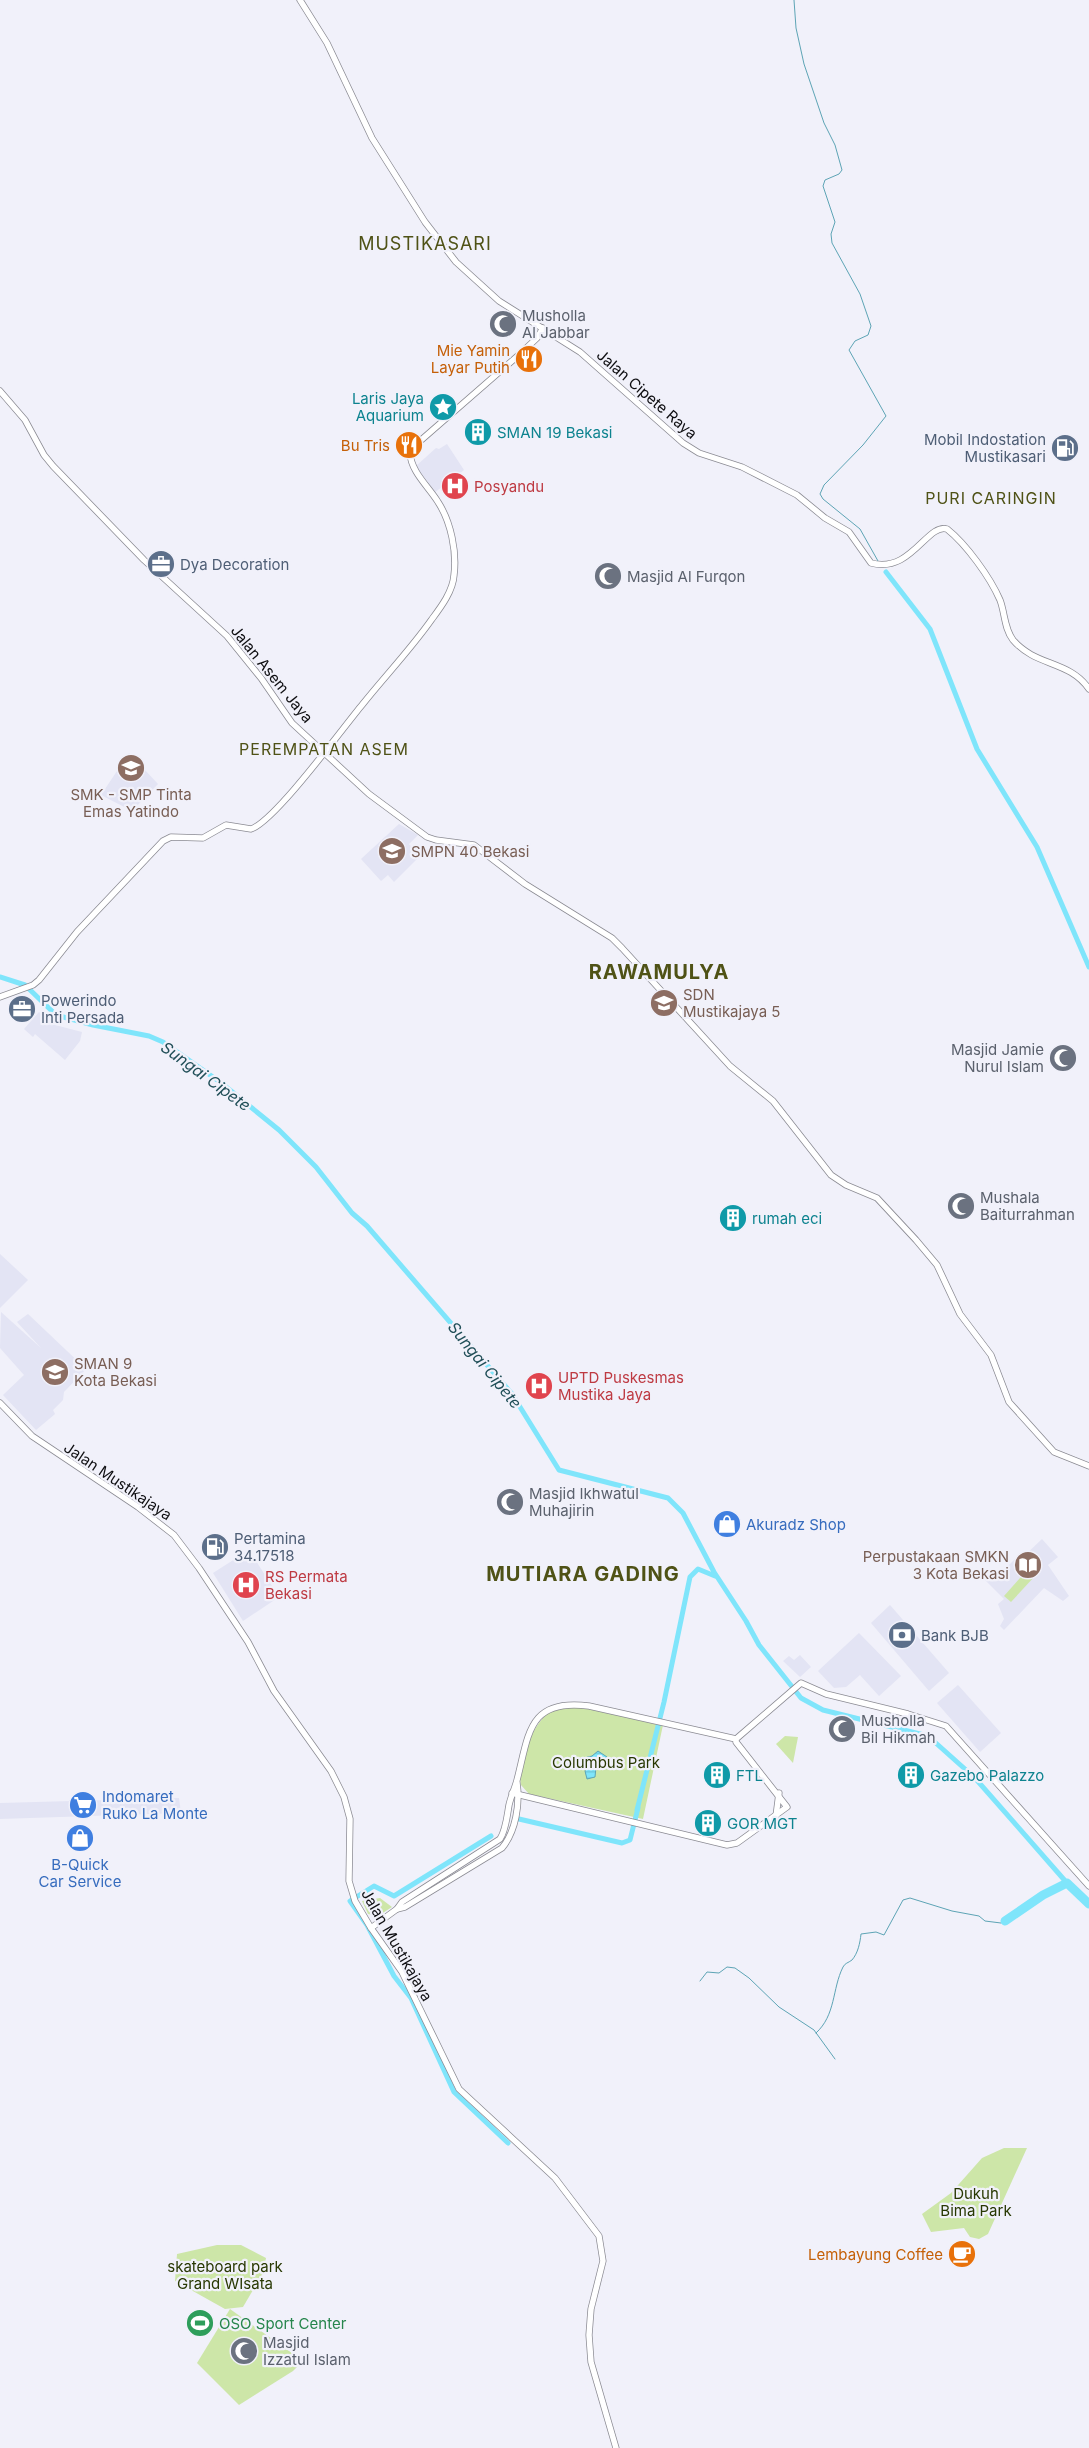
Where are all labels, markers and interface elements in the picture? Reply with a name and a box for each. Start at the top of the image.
district label: MUSTIKASARI [358,233,492,254]
place label: Musholla Al Jabbar [522,306,590,342]
mosque icon: Musholla Al Jabbar [488,309,518,339]
place label: Mie Yamin Layar Putih [431,341,510,377]
restaurant icon: Mie Yamin Layar Putih [514,344,544,374]
street label: Jalan Cipete Raya [593,345,701,443]
place label: Laris Jaya Aquarium [352,389,424,425]
place icon: Laris Jaya Aquarium [428,392,458,422]
building icon: SMAN 19 Bekasi [463,417,493,447]
place label: SMAN 19 Bekasi [497,423,612,442]
restaurant icon: Bu Tris [394,430,424,460]
place label: Mobil Indostation Mustikasari [924,430,1046,466]
fuel station icon: Mobil Indostation Mustikasari [1050,433,1080,463]
place label: Bu Tris [341,436,390,455]
hospital icon: Posyandu [440,471,470,501]
place label: Posyandu [474,477,544,496]
district label: PURI CARINGIN [925,488,1057,508]
office icon: Dya Decoration [146,549,176,579]
place label: Dya Decoration [180,555,289,574]
mosque icon: Masjid Al Furqon [593,561,623,591]
place label: Masjid Al Furqon [627,567,745,586]
street label: Jalan Asem Jaya [227,621,317,727]
district label: PEREMPATAN ASEM [239,739,409,759]
school or university icon: SMK - SMP Tinta Emas Yatindo [116,753,146,783]
place label: SMK - SMP Tinta Emas Yatindo [70,785,192,821]
school or university icon: SMPN 40 Bekasi [377,836,407,866]
place label: SMPN 40 Bekasi [411,842,529,861]
district label: RAWAMULYA [589,960,729,984]
place label: SDN Mustikajaya 5 [683,985,781,1021]
school or university icon: SDN Mustikajaya 5 [649,988,679,1018]
place label: Powerindo Inti Persada [41,991,125,1027]
office icon: Powerindo Inti Persada [7,994,37,1024]
water label: Sungai Cipete [157,1037,255,1115]
place label: Masjid Jamie Nurul Islam [951,1040,1044,1076]
mosque icon: Masjid Jamie Nurul Islam [1048,1043,1078,1073]
place label: Mushala Baiturrahman [980,1188,1075,1224]
mosque icon: Mushala Baiturrahman [946,1191,976,1221]
building icon: rumah eci [718,1203,748,1233]
place label: rumah eci [752,1209,822,1228]
water label: Sungai Cipete [444,1317,526,1413]
place label: SMAN 9 Kota Bekasi [74,1354,157,1390]
school or university icon: SMAN 9 Kota Bekasi [40,1357,70,1387]
place label: UPTD Puskesmas Mustika Jaya [558,1368,684,1404]
hospital icon: UPTD Puskesmas Mustika Jaya [524,1371,554,1401]
street label: Jalan Mustikajaya [60,1438,176,1524]
place label: Masjid Ikhwatul Muhajirin [529,1484,639,1520]
mosque icon: Masjid Ikhwatul Muhajirin [495,1487,525,1517]
shop icon: Akuradz Shop [712,1509,742,1539]
place label: Akuradz Shop [746,1515,846,1534]
place label: Pertamina 34.17518 [234,1529,306,1565]
fuel station icon: Pertamina 34.17518 [200,1532,230,1562]
place label: Perpustakaan SMKN 3 Kota Bekasi [863,1547,1009,1583]
library icon: Perpustakaan SMKN 3 Kota Bekasi [1013,1550,1043,1580]
district label: MUTIARA GADING [486,1562,680,1586]
place label: RS Permata Bekasi [265,1567,348,1603]
hospital icon: RS Permata Bekasi [231,1570,261,1600]
bank icon: Bank BJB [887,1620,917,1650]
place label: Bank BJB [921,1626,989,1645]
place label: Musholla Bil Hikmah [861,1711,936,1747]
mosque icon: Musholla Bil Hikmah [827,1714,857,1744]
park label: Columbus Park [552,1753,661,1772]
building icon: FTL [702,1760,732,1790]
building icon: Gazebo Palazzo [896,1760,926,1790]
place label: FTL [736,1766,763,1785]
place label: Gazebo Palazzo [930,1766,1044,1785]
place label: Indomaret Ruko La Monte [102,1787,208,1823]
supermarket icon: Indomaret Ruko La Monte [68,1790,98,1820]
building icon: GOR MGT [693,1808,723,1838]
place label: GOR MGT [727,1814,798,1833]
shop icon: B-Quick Car Service [65,1823,95,1853]
place label: B-Quick Car Service [39,1855,121,1891]
street label: Jalan Mustikajaya [357,1886,437,2004]
park label: Dukuh Bima Park [940,2184,1012,2220]
cafe icon: Lembayung Coffee [947,2239,977,2269]
place label: Lembayung Coffee [808,2245,943,2264]
park label: skateboard park Grand WIsata [167,2257,284,2293]
sports icon: OSO Sport Center [185,2308,215,2338]
place label: OSO Sport Center [219,2314,347,2333]
place label: Masjid Izzatul Islam [263,2333,351,2369]
mosque icon: Masjid Izzatul Islam [229,2336,259,2366]

